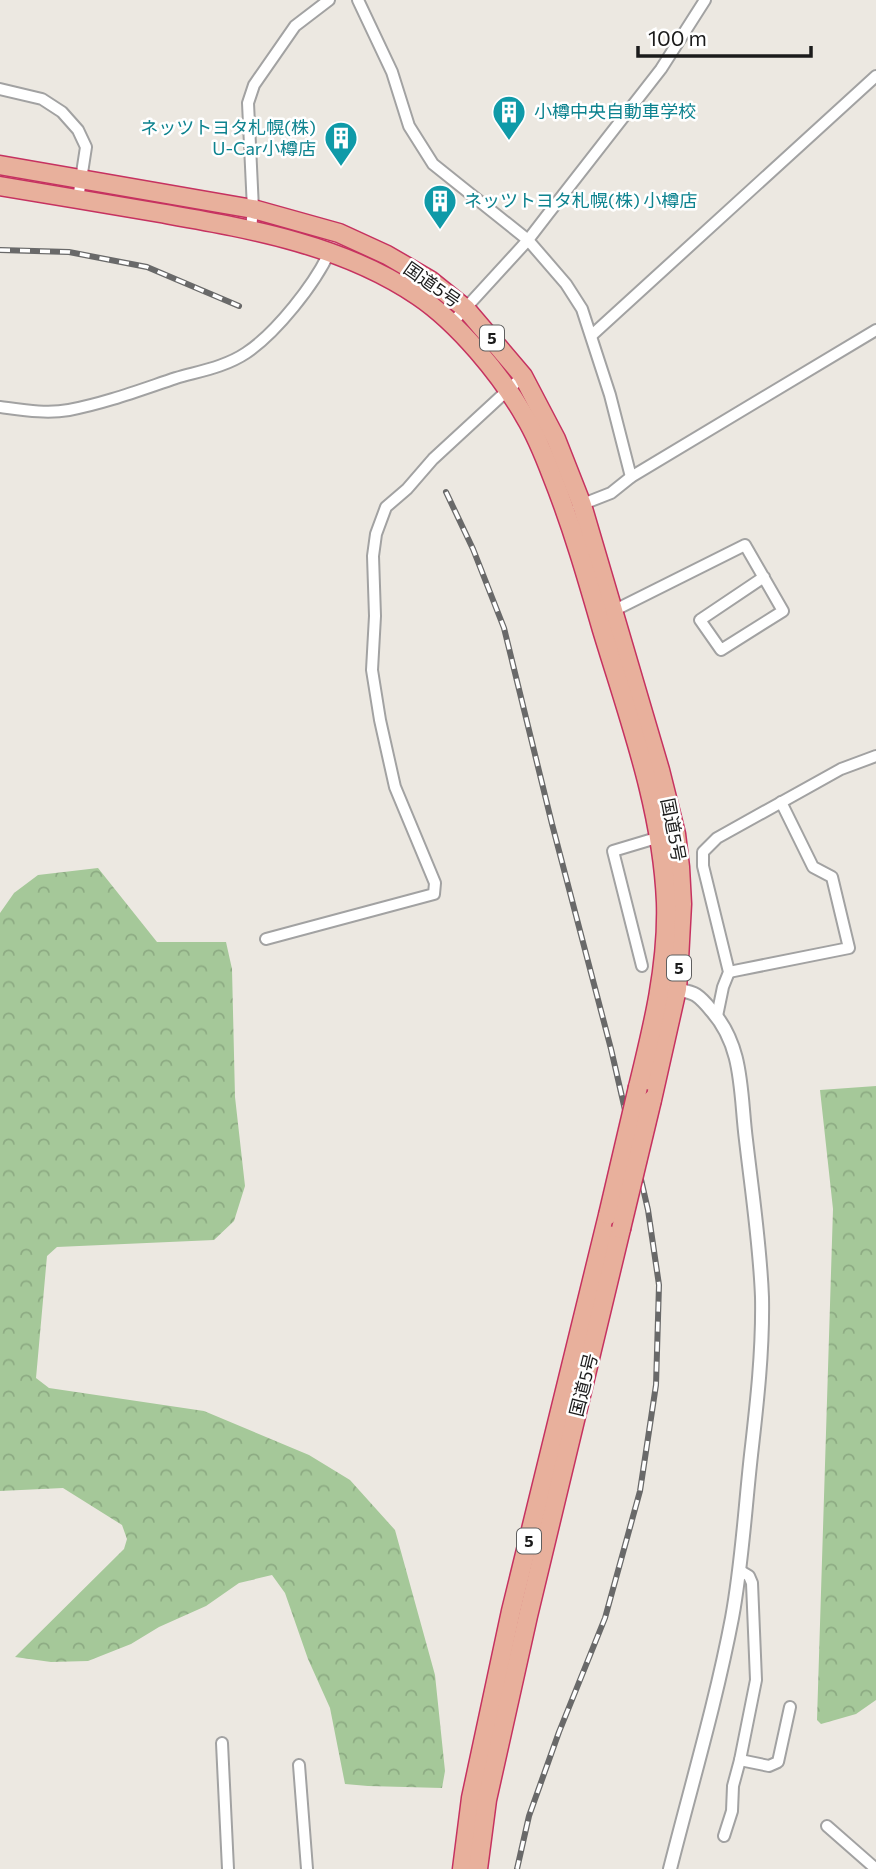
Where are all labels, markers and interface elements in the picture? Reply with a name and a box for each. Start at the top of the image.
scale bar [638,14,811,58]
text: 100 m [648,25,707,50]
building icon: 小樽中央自動車学校 [490,93,528,142]
place label: 小樽中央自動車学校 [534,100,696,122]
place label: ネッツトヨタ札幌(株) U-Car小樽店 [140,116,316,159]
building icon: ネッツトヨタ札幌(株) U-Car小樽店 [322,119,360,168]
building icon: ネッツトヨタ札幌(株) 小樽店 [421,182,459,231]
place label: ネッツトヨタ札幌(株) 小樽店 [464,189,697,211]
street label: 国道5号 [400,257,465,312]
road number: 5 [480,326,504,350]
street label: 国道5号 [657,796,691,863]
road number: 5 [667,956,691,980]
street label: 国道5号 [565,1351,601,1419]
road number: 5 [517,1528,541,1554]

